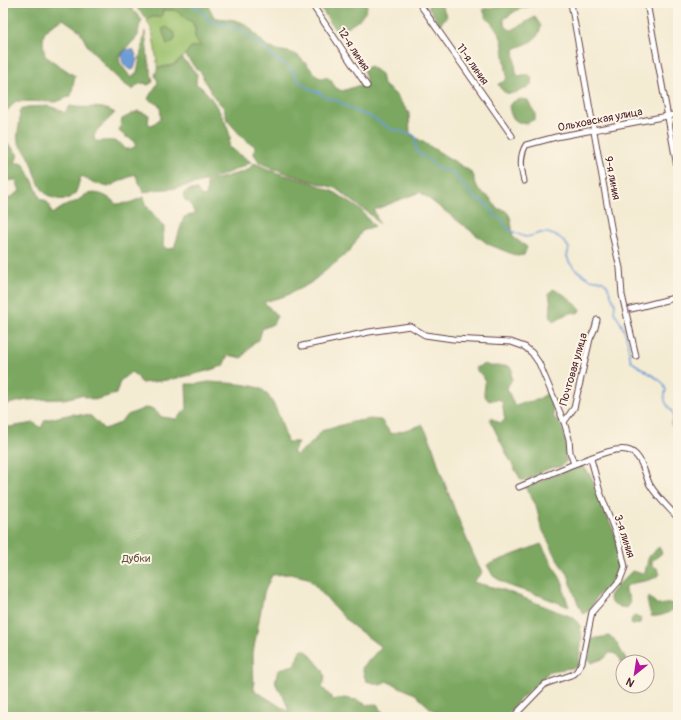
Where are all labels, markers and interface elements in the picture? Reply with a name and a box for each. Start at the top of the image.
street label: 12-я линия [335,25,372,73]
street label: 11-я линия [454,41,491,87]
street label: Ольховская улица [557,105,644,134]
street label: 9-я линия [602,155,623,201]
street label: Почтовая улица [557,331,590,407]
street label: 3-я линия [611,513,638,559]
park label: Дубки [121,552,150,565]
north arrow [615,654,655,694]
text: N [623,674,637,690]

